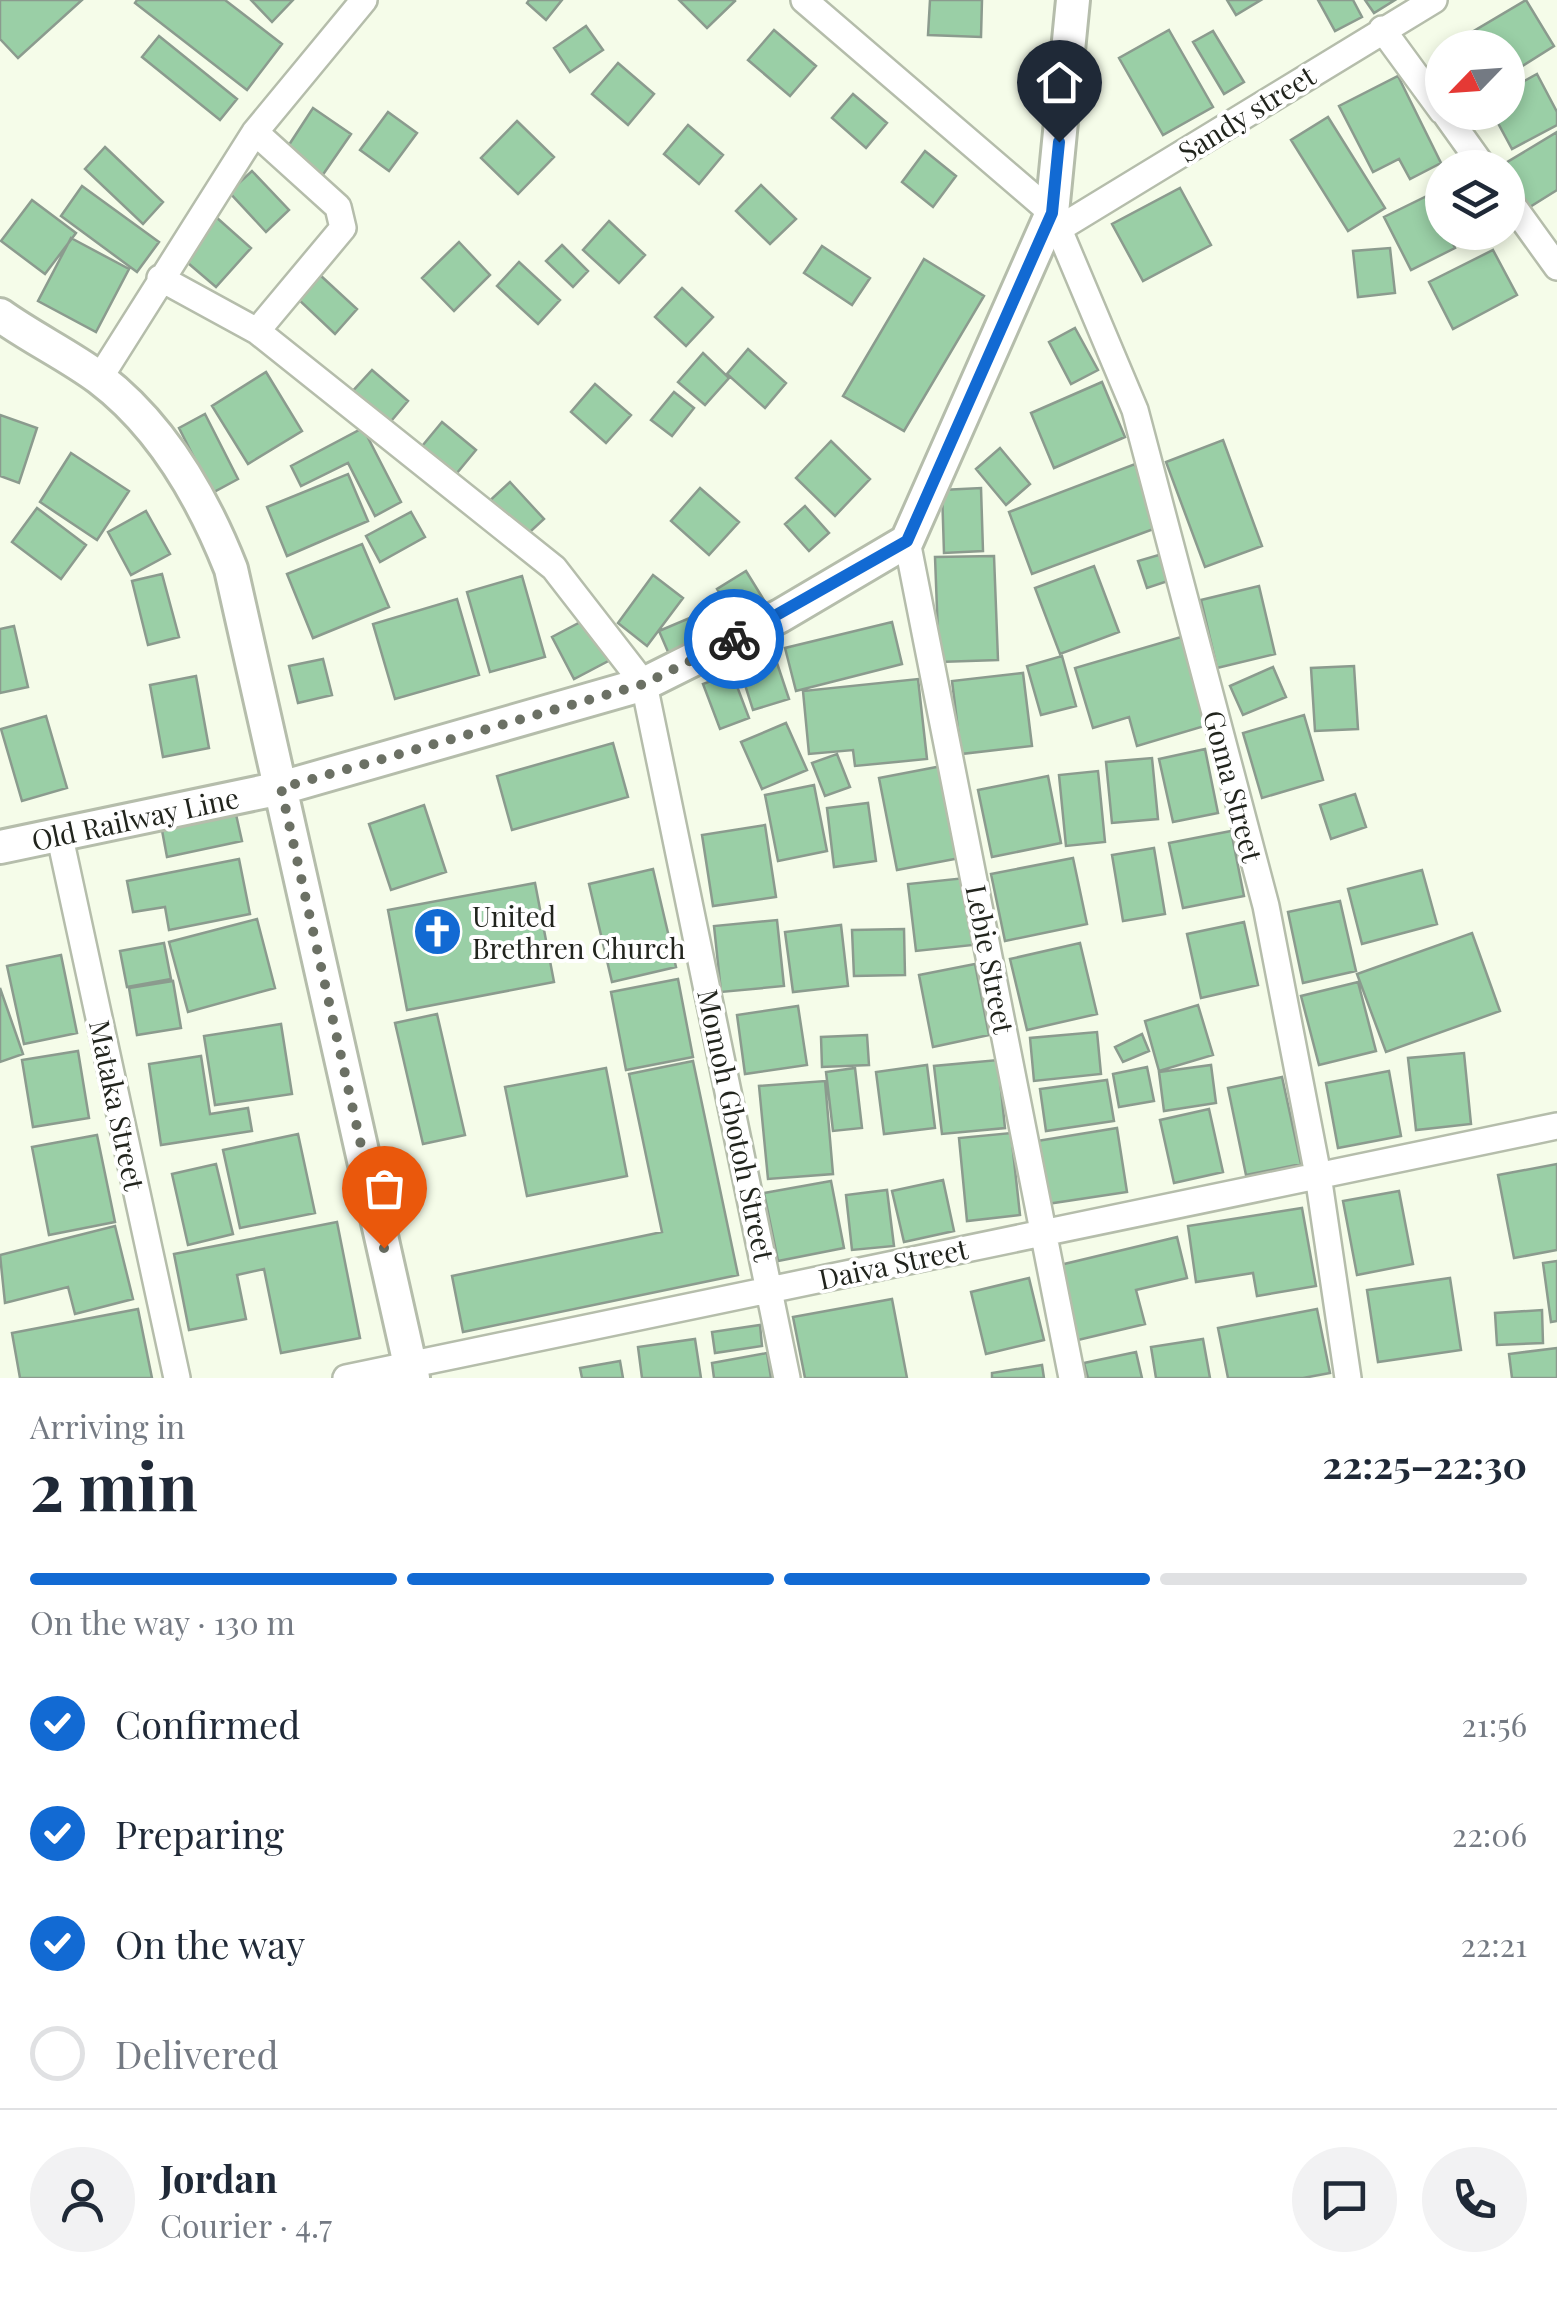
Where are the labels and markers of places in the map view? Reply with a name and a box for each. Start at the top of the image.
pin [1017,40,1102,143]
place label: United Brethren Church [472,897,686,966]
church icon: United Brethren Church [411,905,463,957]
pin [342,1146,427,1249]

